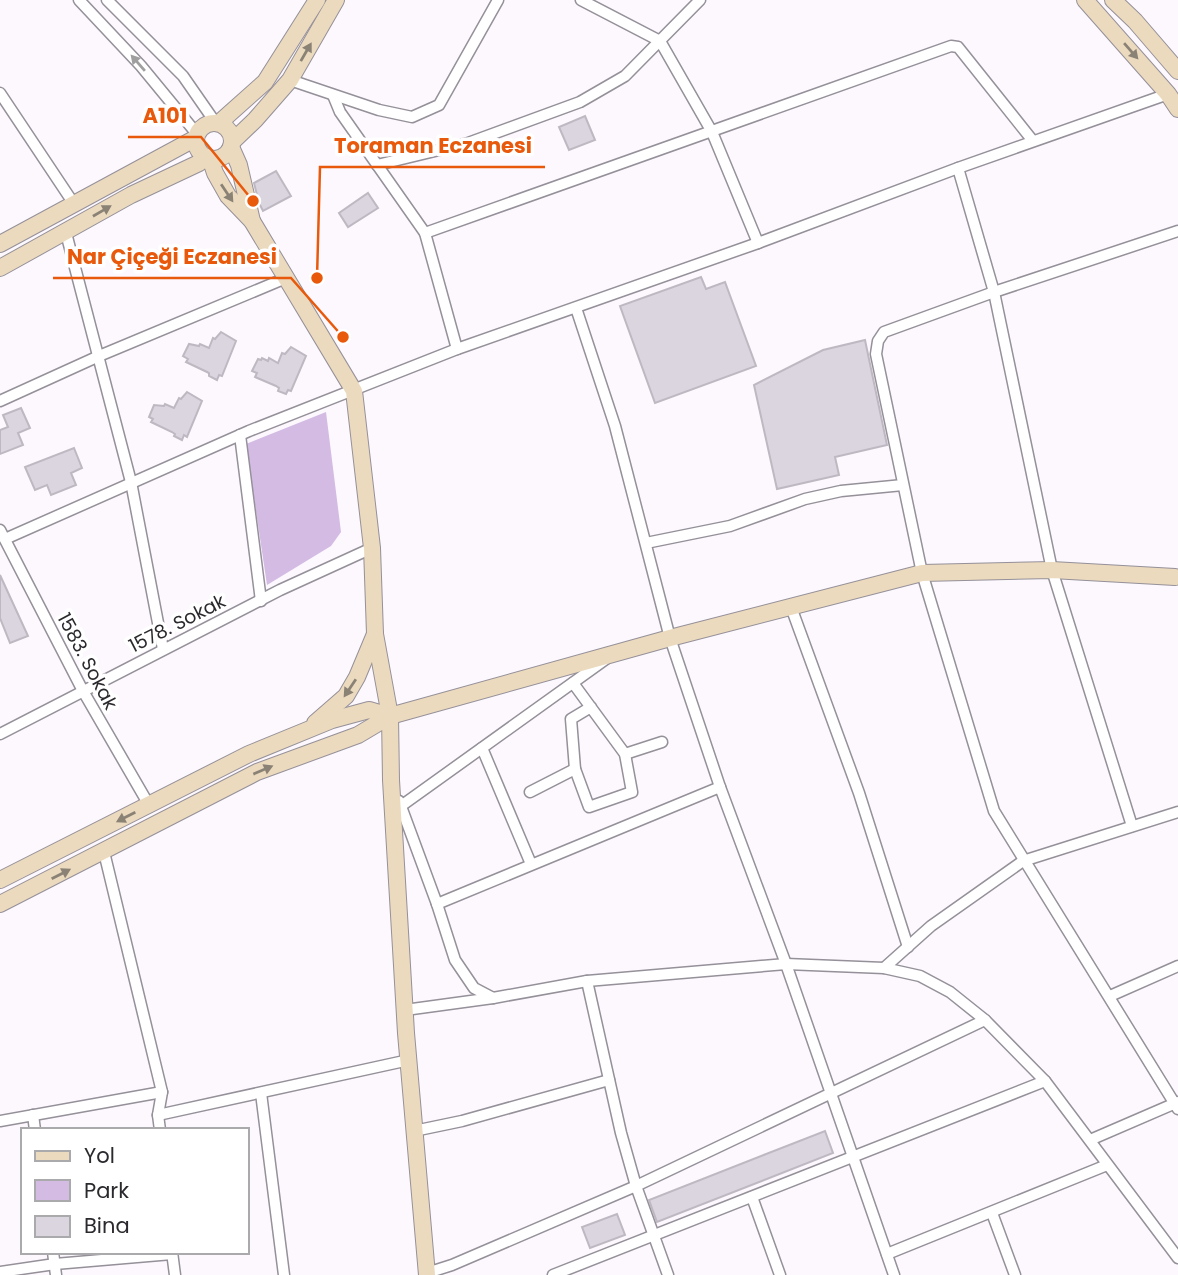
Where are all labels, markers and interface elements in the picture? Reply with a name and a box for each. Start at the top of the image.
one-way arrow [1123,42,1139,60]
one-way arrow [300,43,312,62]
one-way arrow [130,55,146,72]
callout: A101 [128,95,201,137]
text: A101 [143,101,187,130]
callout: Toraman Eczanesi [320,125,545,167]
text: Toraman Eczanesi [334,131,532,160]
one-way arrow [220,183,233,203]
one-way arrow [93,205,112,217]
callout: Nar Çiçeği Eczanesi [53,236,291,278]
text: Nar Çiçeği Eczanesi [67,242,277,271]
street label: 1578. Sokak [124,587,230,659]
street label: 1583. Sokak [51,608,124,715]
one-way arrow [343,678,356,698]
one-way arrow [253,764,274,775]
one-way arrow [116,811,136,822]
one-way arrow [51,868,71,879]
legend [21,1128,248,1254]
text: Yol [84,1141,115,1170]
text: Park [84,1176,129,1205]
text: Bina [84,1211,130,1240]

